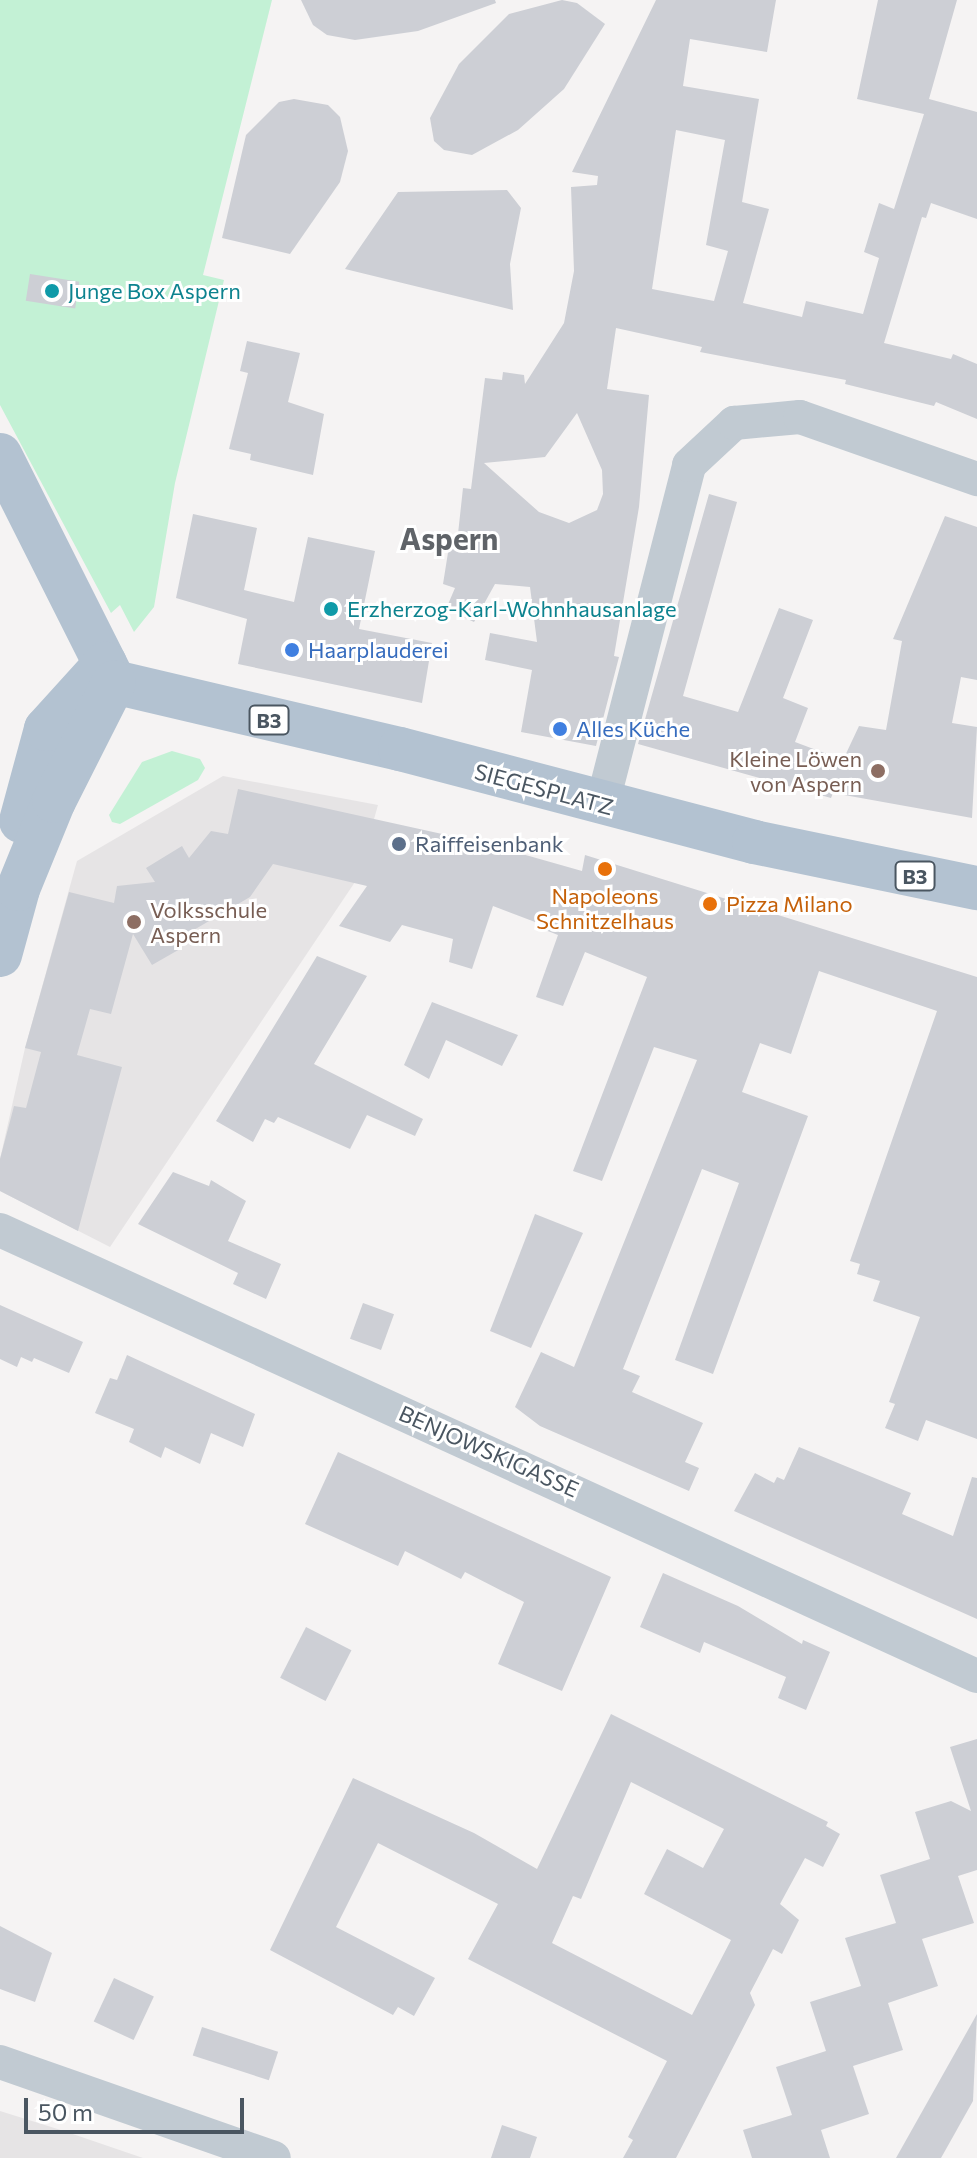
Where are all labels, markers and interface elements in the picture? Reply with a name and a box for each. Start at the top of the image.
place label: Junge Box Aspern [68,278,241,304]
marker: Junge Box Aspern [43,282,61,300]
district label: Aspern [400,520,498,556]
place label: Erzherzog-Karl-Wohnhausanlage [347,596,677,622]
marker: Erzherzog-Karl-Wohnhausanlage [322,600,340,618]
place label: Haarplauderei [308,637,449,663]
marker: Haarplauderei [283,641,301,659]
road number: B3 [247,704,291,736]
place label: Alles Küche [576,716,690,742]
marker: Alles Küche [551,720,569,738]
place label: Kleine Löwen von Aspern [729,745,862,796]
street label: SIEGESPLATZ [472,758,616,820]
marker: Kleine Löwen von Aspern [869,762,887,780]
place label: Raiffeisenbank [415,831,564,857]
marker: Raiffeisenbank [390,835,408,853]
marker: Napoleons Schnitzelhaus [596,860,614,878]
road number: B3 [893,860,937,892]
place label: Napoleons Schnitzelhaus [536,882,674,934]
place label: Pizza Milano [726,891,853,917]
marker: Pizza Milano [701,895,719,913]
place label: Volksschule Aspern [150,896,267,948]
marker: Volksschule Aspern [125,913,143,931]
street label: BENJOWSKIGASSE [395,1400,583,1502]
scale bar [28,2082,248,2132]
text: 50 m [38,2097,93,2126]

